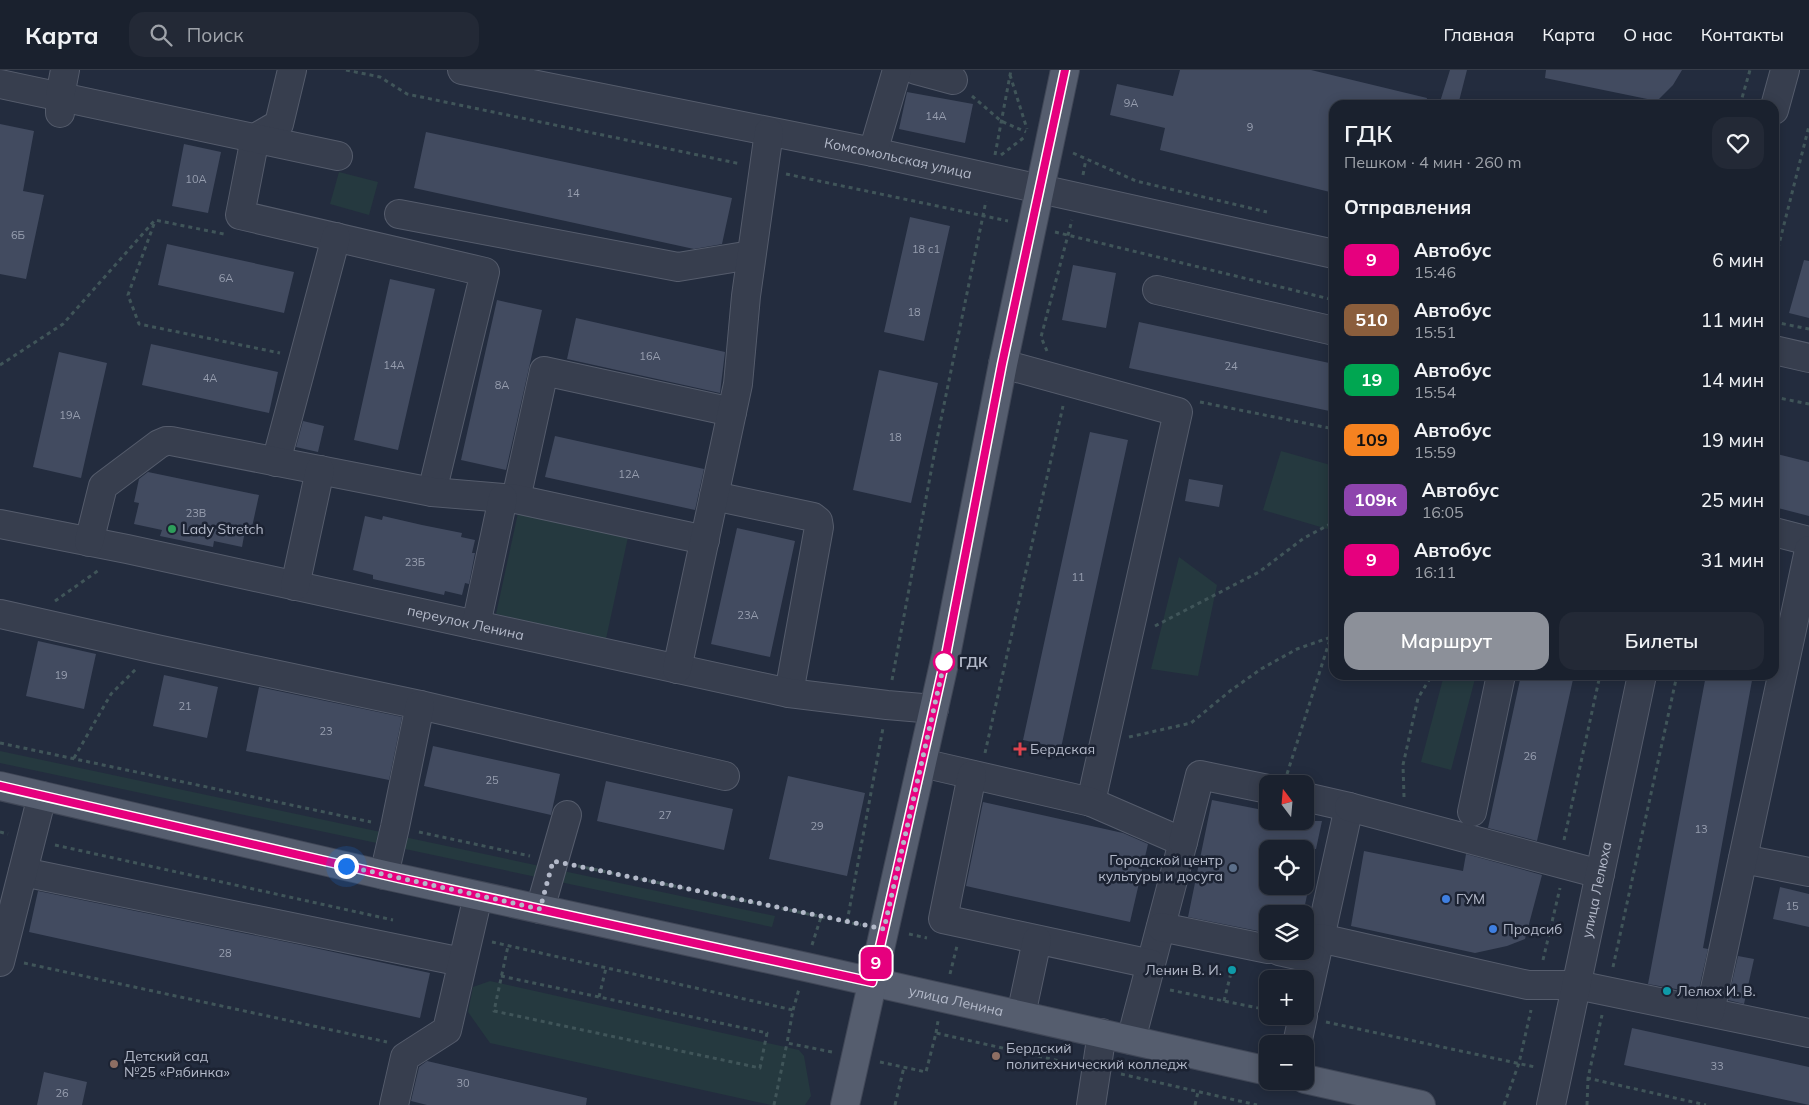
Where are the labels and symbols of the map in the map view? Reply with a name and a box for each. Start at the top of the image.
house number: 9А [1124,96,1138,110]
house number: 14А [925,109,947,123]
house number: 9 [1247,120,1253,134]
street label: Комсомольская улица [823,134,974,183]
house number: 10А [185,172,207,186]
house number: 14 [566,186,580,200]
house number: 6Б [11,228,25,242]
house number: 18 с1 [912,242,940,256]
house number: 6А [219,271,233,285]
house number: 18 [907,305,921,319]
house number: 16А [639,349,661,363]
house number: 14А [383,358,405,372]
house number: 24 [1224,359,1238,373]
house number: 4А [203,371,217,385]
house number: 8А [495,378,509,392]
house number: 19А [59,408,81,422]
house number: 18 [888,430,902,444]
house number: 12А [618,467,640,481]
house number: 23В [186,506,206,520]
place label: Lady Stretch [182,520,264,538]
marker: Lady Stretch [166,523,178,535]
house number: 23Б [405,555,425,569]
house number: 11 [1071,570,1085,584]
street label: переулок Ленина [406,601,526,644]
house number: 23А [737,608,759,622]
marker: ГДК [933,651,955,673]
place label: ГДК [959,653,988,671]
house number: 19 [54,668,68,682]
house number: 21 [178,699,192,713]
house number: 23 [319,724,333,738]
place label: Бердская [1030,740,1095,758]
marker: Бердская [1014,743,1026,755]
house number: 26 [1523,749,1537,763]
house number: 25 [485,773,499,787]
north arrow [1259,775,1314,830]
house number: 27 [658,808,672,822]
house number: 29 [810,819,824,833]
house number: 13 [1694,822,1708,836]
street label: улица Лелюха [1578,840,1616,940]
place label: Городской центр культуры и досуга [1098,851,1223,885]
your location [334,854,359,879]
marker: Городской центр культуры и досуга [1227,862,1239,874]
place label: ГУМ [1456,890,1485,908]
marker: ГУМ [1440,893,1452,905]
house number: 15 [1785,899,1799,913]
place label: Продсиб [1503,920,1562,938]
marker: Продсиб [1487,923,1499,935]
house number: 28 [218,946,232,960]
line badge: 9 [860,947,892,979]
place label: Ленин В. И. [1145,961,1222,979]
marker: Ленин В. И. [1226,964,1238,976]
street label: улица Ленина [907,981,1005,1020]
place label: Лелюх И. В. [1677,982,1756,1000]
marker: Лелюх И. В. [1661,985,1673,997]
place label: Бердский политехнический колледж [1006,1039,1188,1073]
place label: Детский сад №25 «Рябинка» [124,1047,230,1081]
marker: Бердский политехнический колледж [990,1050,1002,1062]
marker: Детский сад №25 «Рябинка» [108,1058,120,1070]
house number: 33 [1710,1059,1724,1073]
house number: 30 [456,1076,470,1090]
house number: 26 [55,1086,69,1100]

